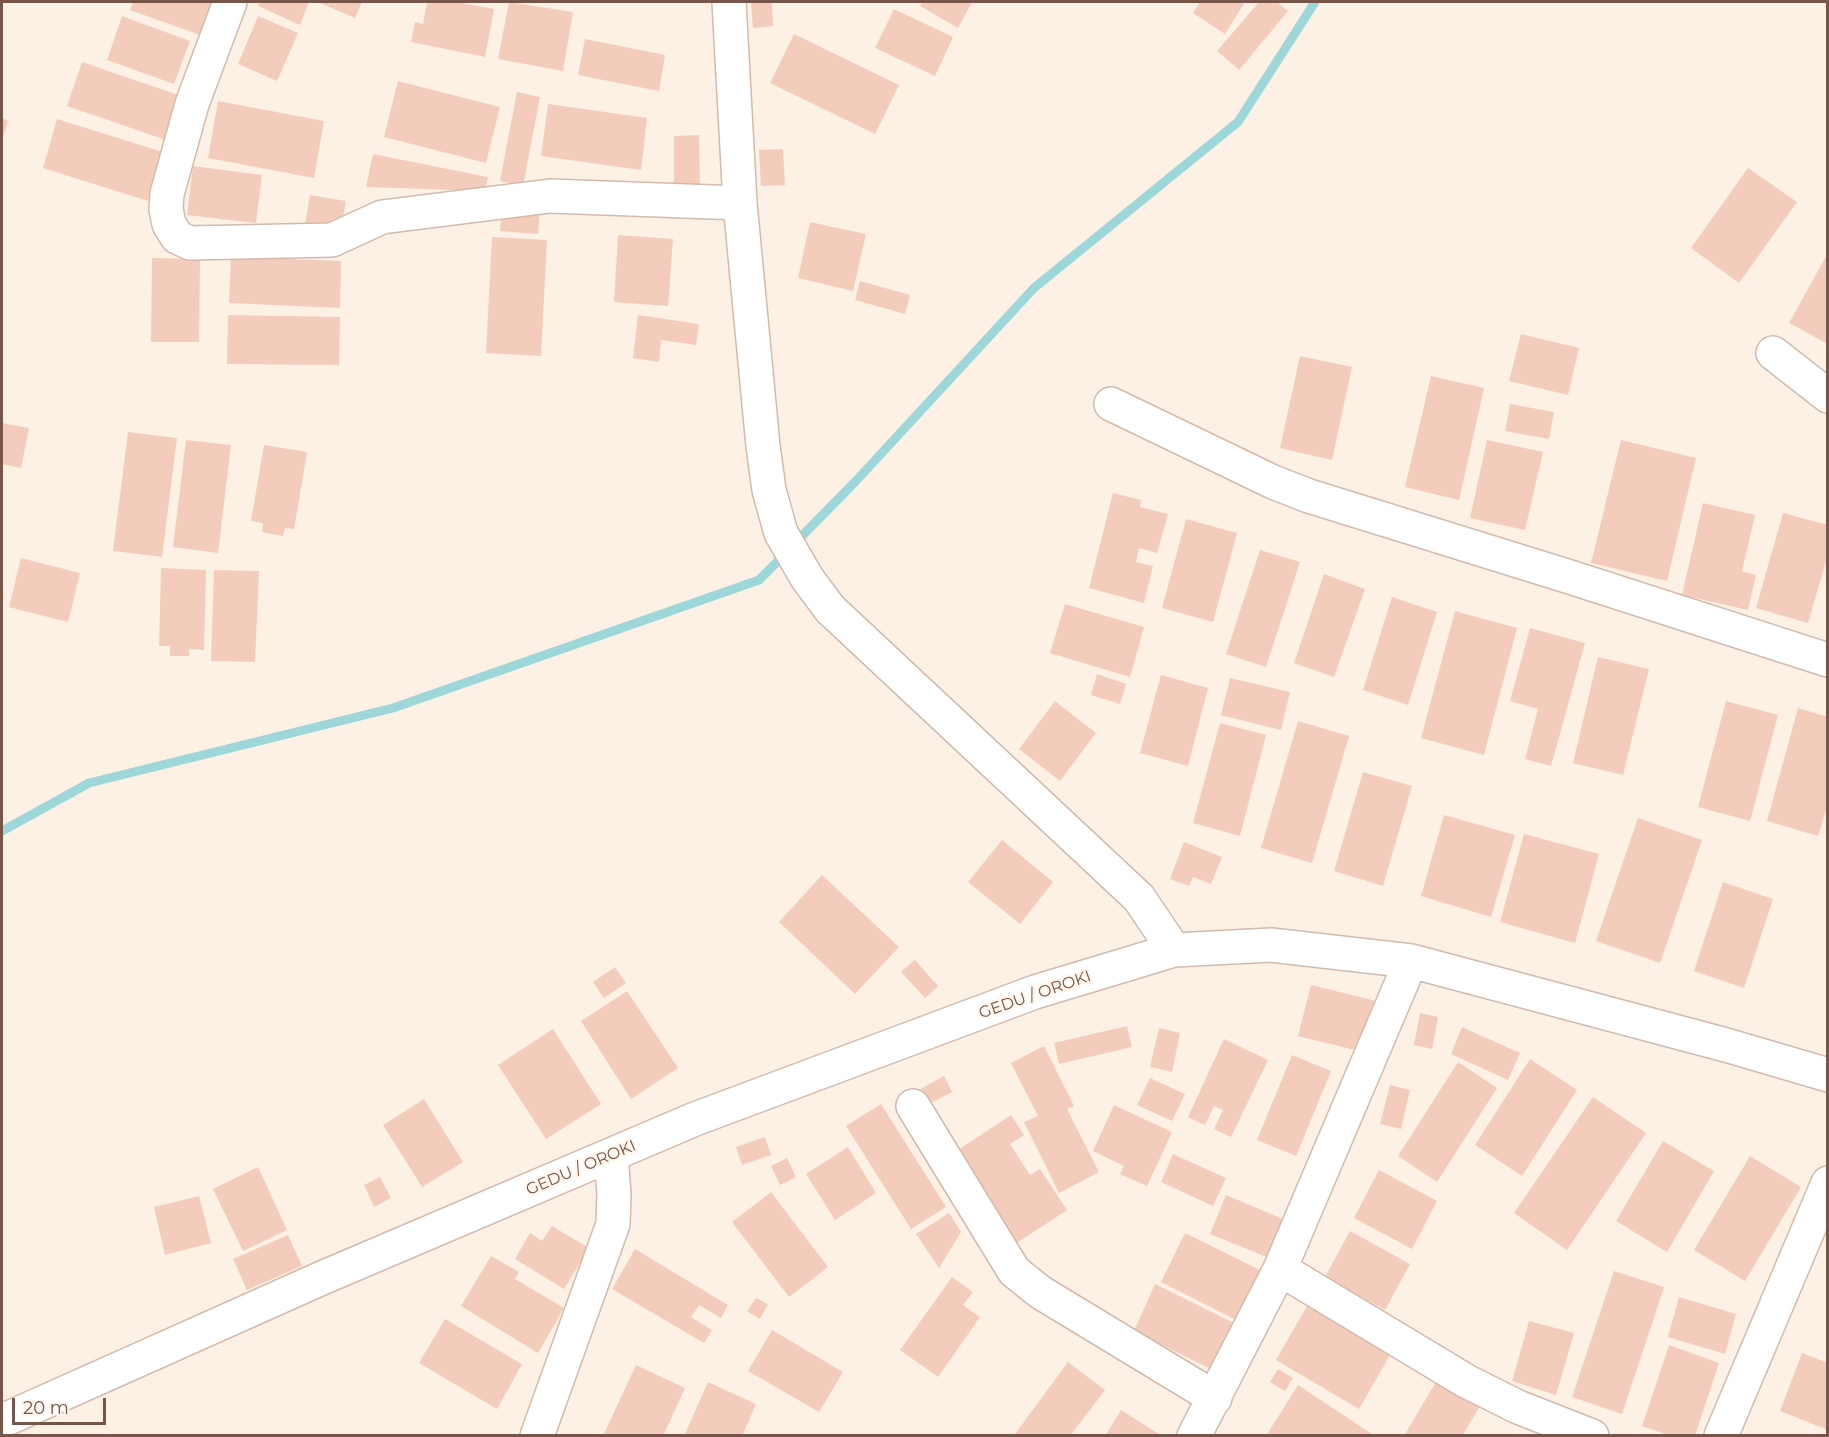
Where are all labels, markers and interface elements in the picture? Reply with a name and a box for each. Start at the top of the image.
street label: GEDU / OROKI [976,967,1094,1023]
street label: GEDU / OROKI [523,1136,639,1200]
scale bar [15,1386,110,1424]
text: 20 m [23,1397,69,1419]

